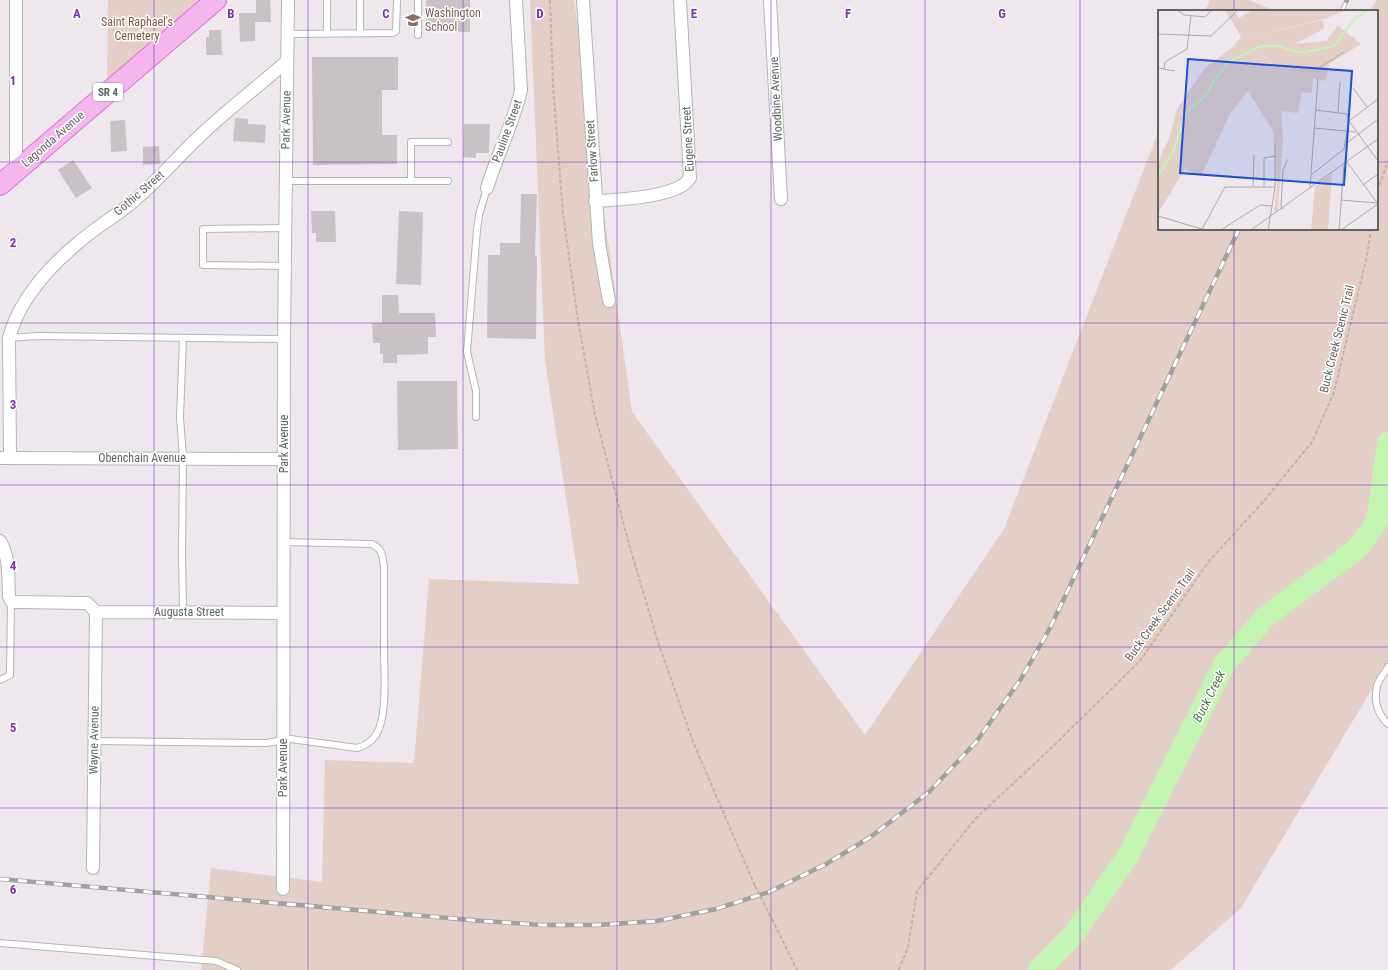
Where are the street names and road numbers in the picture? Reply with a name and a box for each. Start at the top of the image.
street label: Woodbine Avenue [767,56,785,141]
road number: SR 4 [93,83,123,101]
street label: Park Avenue [278,90,294,149]
street label: Pauline Street [489,97,525,164]
street label: Eugene Street [679,105,697,172]
street label: Lagonda Avenue [19,108,87,170]
street label: Farlow Street [583,119,601,183]
street label: Gothic Street [111,167,167,219]
street label: Buck Creek Scenic Trail [1317,284,1357,394]
street label: Park Avenue [277,414,291,473]
street label: Obenchain Avenue [98,451,186,465]
street label: Buck Creek Scenic Trail [1122,566,1198,664]
street label: Augusta Street [154,605,224,619]
street label: Wayne Avenue [86,705,102,774]
street label: Park Avenue [276,738,290,797]

